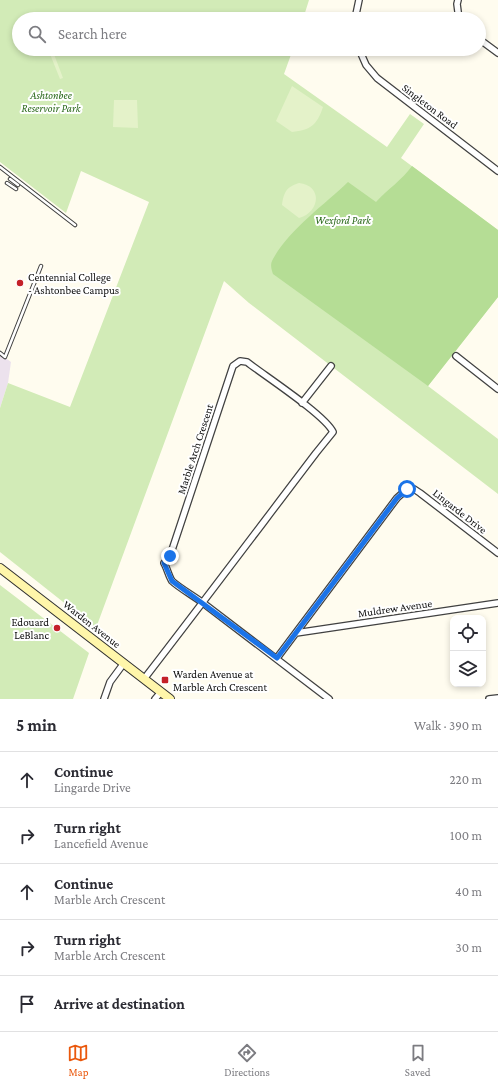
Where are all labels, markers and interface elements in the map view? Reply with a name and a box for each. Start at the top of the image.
search box [12,12,486,56]
icon: search [26,23,48,45]
text: Search here [58,26,127,42]
street label: Singleton Road [399,81,460,132]
park label: Ashtonbee Reservoir Park [22,89,82,114]
park label: Wexford Park [315,214,372,227]
place label: Centennial College - Ashtonbee Campus [28,271,119,297]
marker: Centennial College - Ashtonbee Campus [15,278,25,288]
street label: Marble Arch Crescent [175,402,215,496]
route start [398,480,416,498]
street label: Lingarde Drive [430,486,489,537]
route end [161,547,179,565]
street label: Muldrew Avenue [357,597,433,619]
street label: Warden Avenue [61,598,123,650]
map controls [450,615,486,687]
button: locate [450,615,486,651]
place label: Edouard LeBlanc [11,616,49,641]
marker: Edouard LeBlanc [52,623,62,633]
button: layers [450,651,486,687]
place label: Warden Avenue at Marble Arch Crescent [173,668,267,693]
marker: Warden Avenue at Marble Arch Crescent [160,675,170,685]
text: 5 min [16,716,57,735]
text: Walk · 390 m [414,718,482,733]
text: Continue [54,764,113,780]
icon: ahead [16,769,38,791]
text: 220 m [449,772,482,787]
text: Lingarde Drive [54,780,131,795]
text: Turn right [54,820,121,836]
icon: right [16,825,38,847]
text: 100 m [450,828,482,843]
text: Lancefield Avenue [54,836,148,851]
text: Continue [54,876,113,892]
icon: ahead [16,881,38,903]
text: 40 m [455,884,482,899]
text: Marble Arch Crescent [54,892,165,907]
text: Turn right [54,932,121,948]
icon: right [16,937,38,959]
text: 30 m [456,940,482,955]
text: Marble Arch Crescent [54,948,165,963]
icon: arrive [16,993,38,1015]
text: Arrive at destination [54,996,185,1012]
tab: Map [67,1042,89,1078]
tab: Directions [224,1042,270,1078]
tab: Saved [405,1042,431,1078]

